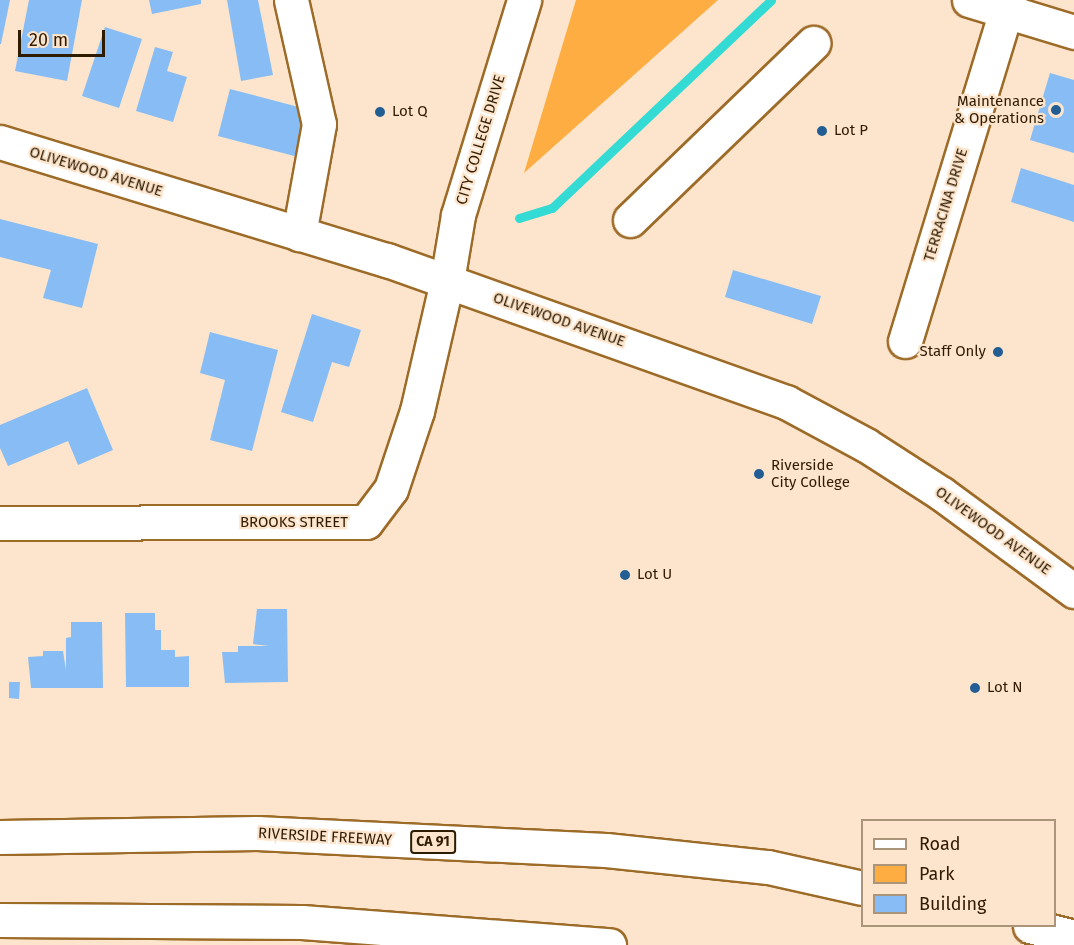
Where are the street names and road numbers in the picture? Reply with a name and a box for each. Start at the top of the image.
street label: CITY COLLEGE DRIVE [453,73,509,207]
street label: OLIVEWOOD AVENUE [27,143,165,201]
street label: TERRACINA DRIVE [920,146,972,264]
street label: OLIVEWOOD AVENUE [491,289,627,351]
street label: OLIVEWOOD AVENUE [932,483,1054,579]
street label: BROOKS STREET [240,514,348,532]
street label: RIVERSIDE FREEWAY [258,825,392,849]
road number: CA 91 [409,831,457,853]

